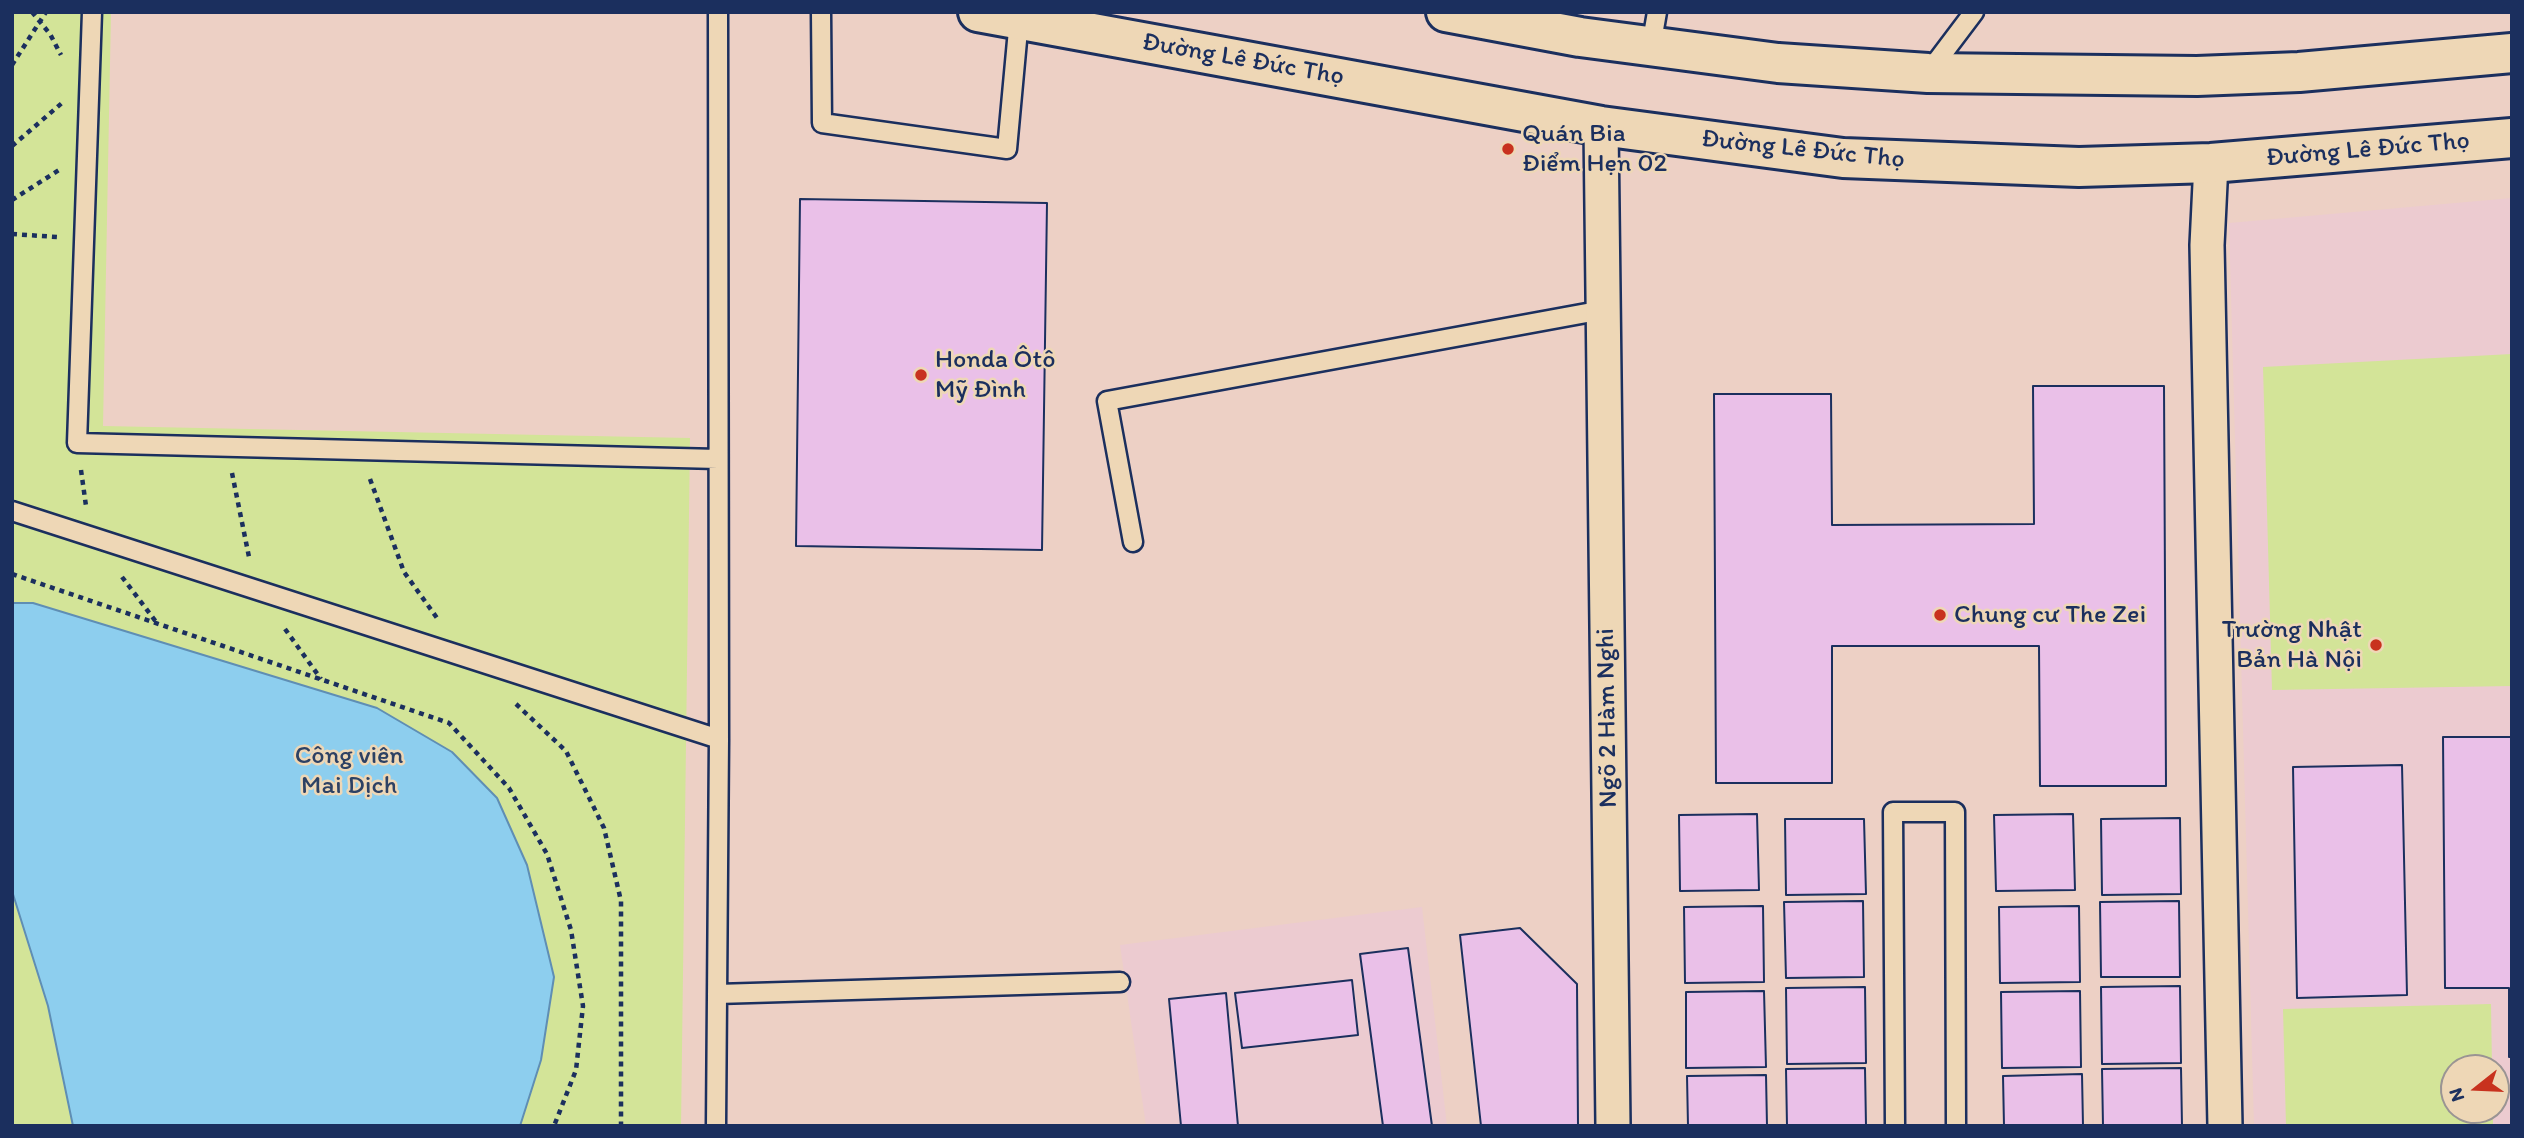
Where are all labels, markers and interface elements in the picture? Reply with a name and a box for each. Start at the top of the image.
street label: Đường Lê Đức Thọ [1140,27,1346,93]
place label: Quán Bia Điểm Hẹn 02 [1522,118,1667,180]
street label: Đường Lê Đức Thọ [1700,124,1906,176]
street label: Đường Lê Đức Thọ [2265,126,2471,174]
marker: Quán Bia Điểm Hẹn 02 [1500,141,1516,157]
place label: Honda Ôtô Mỹ Đình [935,344,1055,406]
marker: Honda Ôtô Mỹ Đình [913,367,929,383]
place label: Chung cư The Zei [1954,599,2146,631]
marker: Chung cư The Zei [1932,607,1948,623]
place label: Trường Nhật Bản Hà Nội [2222,614,2362,676]
street label: Ngõ 2 Hàm Nghi [1591,628,1625,808]
marker: Trường Nhật Bản Hà Nội [2368,637,2384,653]
park label: Công viên Mai Dịch [295,740,403,802]
north arrow [2440,1054,2510,1124]
text: N [2444,1085,2469,1105]

